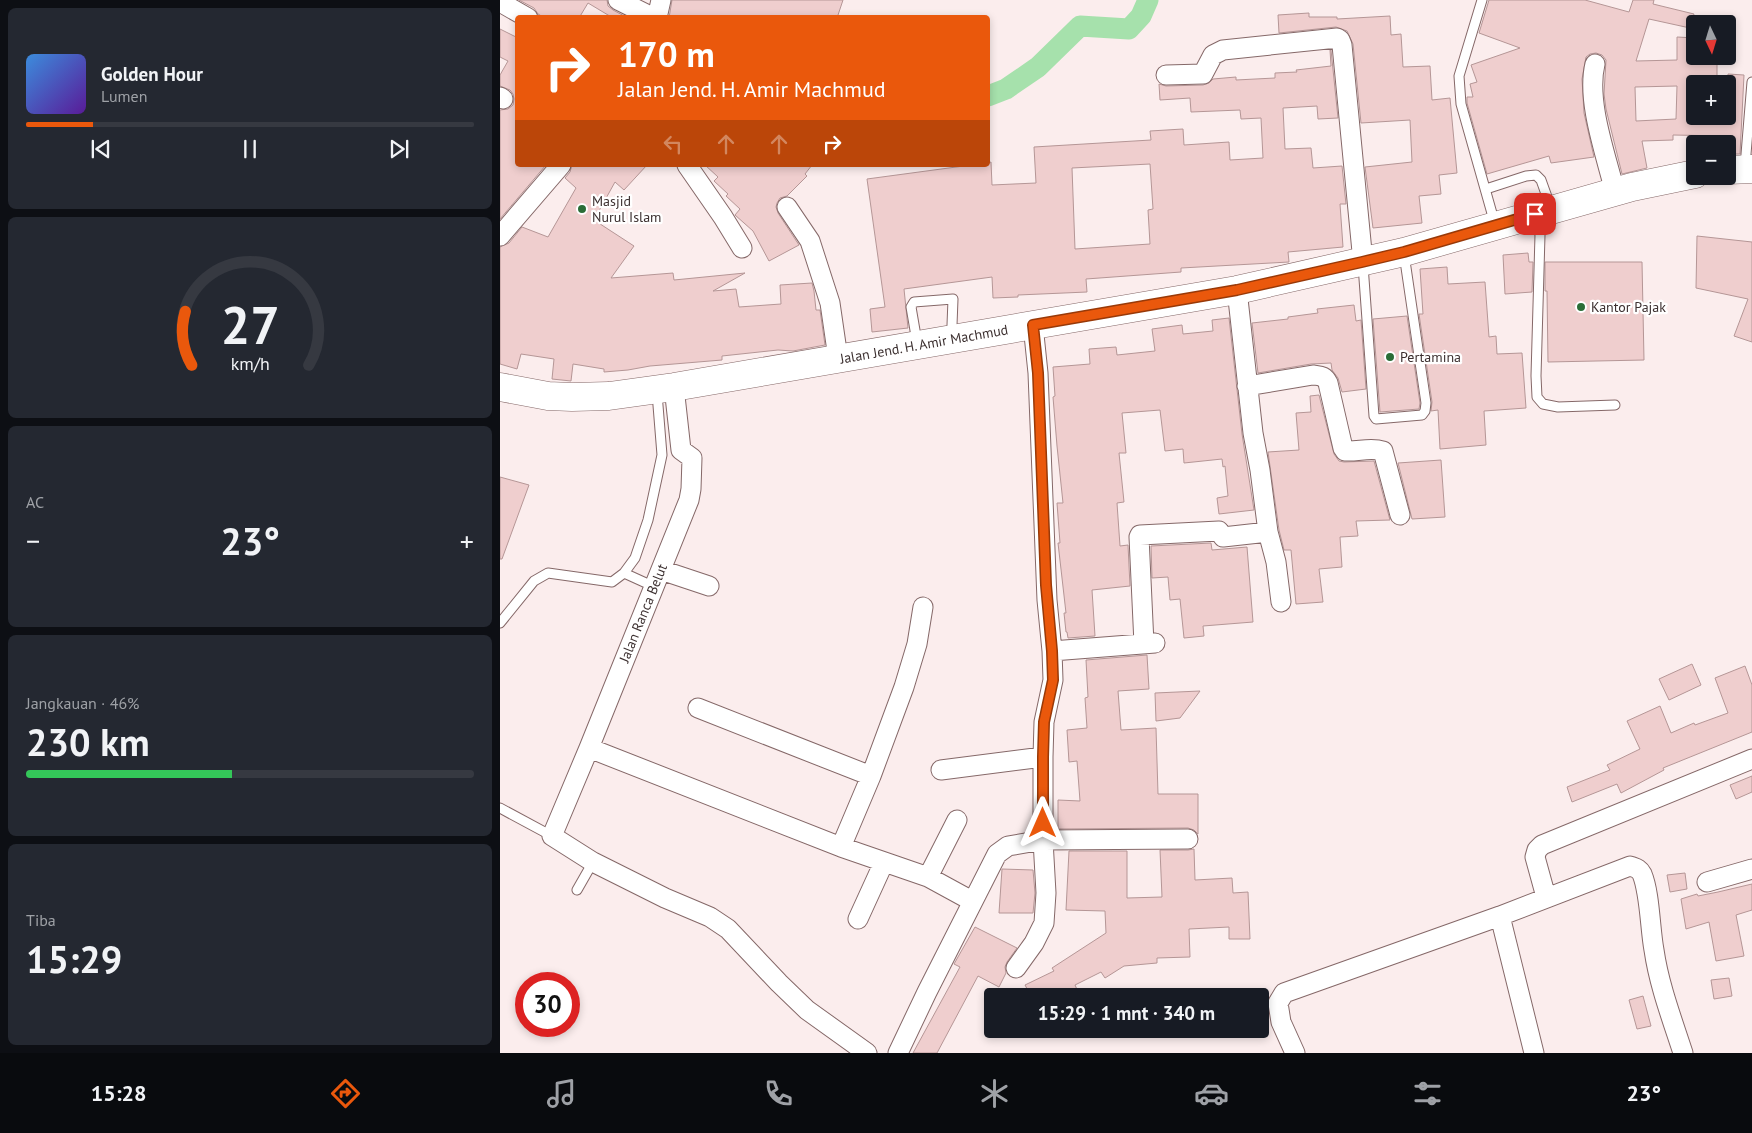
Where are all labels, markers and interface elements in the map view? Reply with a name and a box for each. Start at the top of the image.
north arrow [1686,15,1736,65]
map controls [1686,15,1736,185]
text: 170 m [618,31,715,77]
icon: right [535,35,600,100]
text: Golden Hour [101,62,203,86]
text: Jalan Jend. H. Amir Machmud [618,75,886,103]
button: + [1686,75,1736,125]
text: Lumen [101,86,147,106]
icon: left [659,130,687,158]
icon: ahead [712,130,740,158]
icon: ahead [765,130,793,158]
icon: right [818,130,846,158]
icon: previous [87,135,115,163]
icon: pause [236,135,264,163]
icon: next [385,135,413,163]
button: − [1686,135,1736,185]
place label: Masjid Nurul Islam [592,192,661,226]
pin [1514,193,1556,235]
icon: arrive [1521,200,1549,228]
marker: Masjid Nurul Islam [576,203,588,215]
text: 27 [221,291,279,358]
place label: Kantor Pajak [1591,298,1666,316]
marker: Kantor Pajak [1575,301,1587,313]
street label: Jalan Jend. H. Amir Machmud [838,320,1009,368]
place label: Pertamina [1400,348,1461,366]
marker: Pertamina [1384,351,1396,363]
text: km/h [230,352,270,375]
text: AC [26,492,44,512]
text: 23° [220,516,280,565]
text: − [26,522,40,559]
text: + [460,522,474,559]
street label: Jalan Ranca Belut [615,561,671,666]
text: Jangkauan · 46% [26,693,139,713]
text: 230 km [26,717,150,766]
position arrow [1016,796,1068,848]
text: Tiba [26,910,56,930]
text: 15:29 [26,934,122,983]
speed limit sign: 30 [515,972,580,1037]
text: 15:29 · 1 mnt · 340 m [1038,1001,1215,1025]
icon: directions [328,1076,363,1111]
icon: music [544,1076,579,1111]
icon: phone [761,1076,796,1111]
icon: climate [977,1076,1012,1111]
icon: car [1194,1076,1229,1111]
icon: filters [1410,1076,1445,1111]
text: 15:28 [91,1079,147,1107]
text: 23° [1627,1079,1661,1107]

